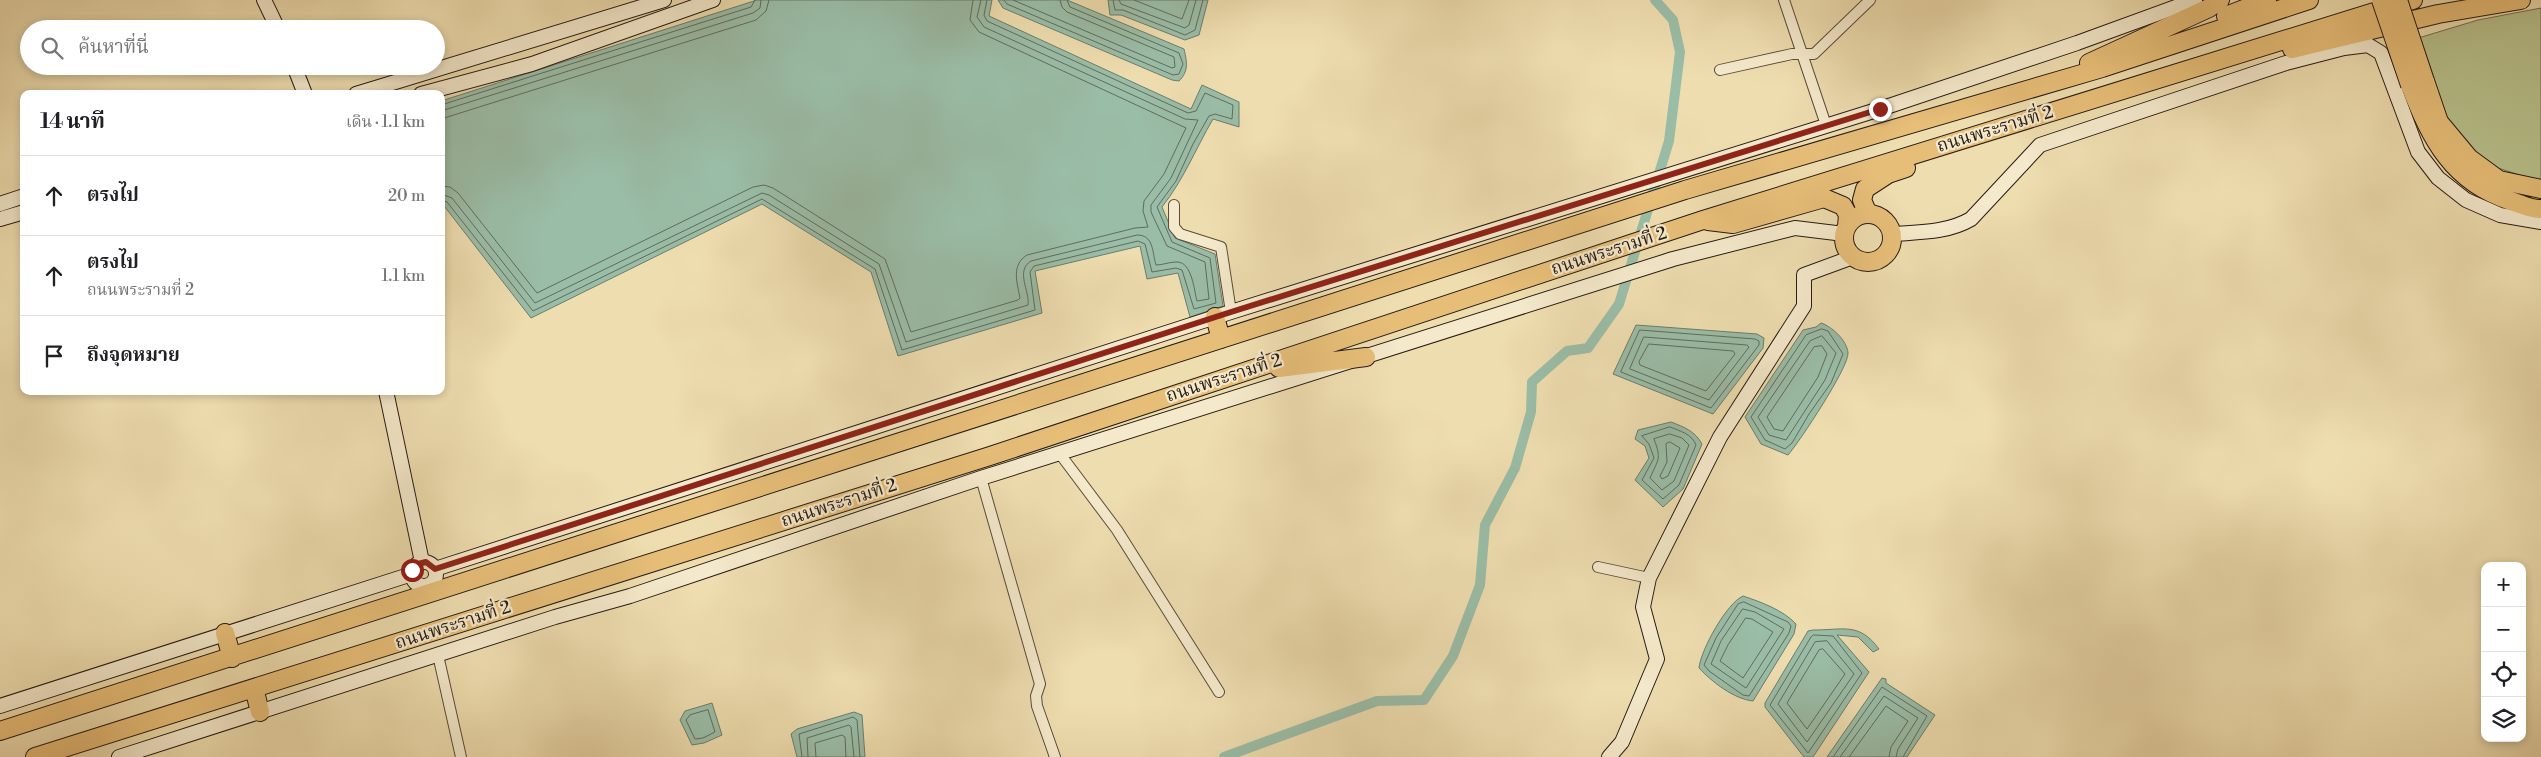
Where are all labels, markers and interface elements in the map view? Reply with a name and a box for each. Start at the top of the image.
search box [20,20,445,75]
icon: search [38,34,66,62]
text: ค้นหาที่นี่ [78,35,149,59]
route end [1869,98,1892,121]
street label: ถนนพระรามที่ 2 [1933,98,2056,158]
text: 14 นาที [40,109,105,135]
text: เดิน · 1.1 km [346,112,425,132]
icon: ahead [40,182,68,210]
text: ตรงไป [87,183,139,207]
text: 20 m [388,186,425,206]
street label: ถนนพระรามที่ 2 [1547,219,1670,281]
text: ตรงไป [87,250,139,274]
icon: ahead [40,262,68,290]
text: 1.1 km [381,266,425,286]
text: ถนนพระรามที่ 2 [87,280,194,300]
icon: arrive [40,342,68,370]
text: ถึงจุดหมาย [87,343,180,367]
street label: ถนนพระรามที่ 2 [1162,346,1285,408]
street label: ถนนพระรามที่ 2 [777,471,900,533]
route start [401,559,424,582]
map controls [2481,562,2526,742]
button: + [2481,562,2526,607]
street label: ถนนพระรามที่ 2 [391,593,514,655]
button: − [2481,607,2526,652]
button: locate [2481,652,2526,697]
button: layers [2481,697,2526,742]

